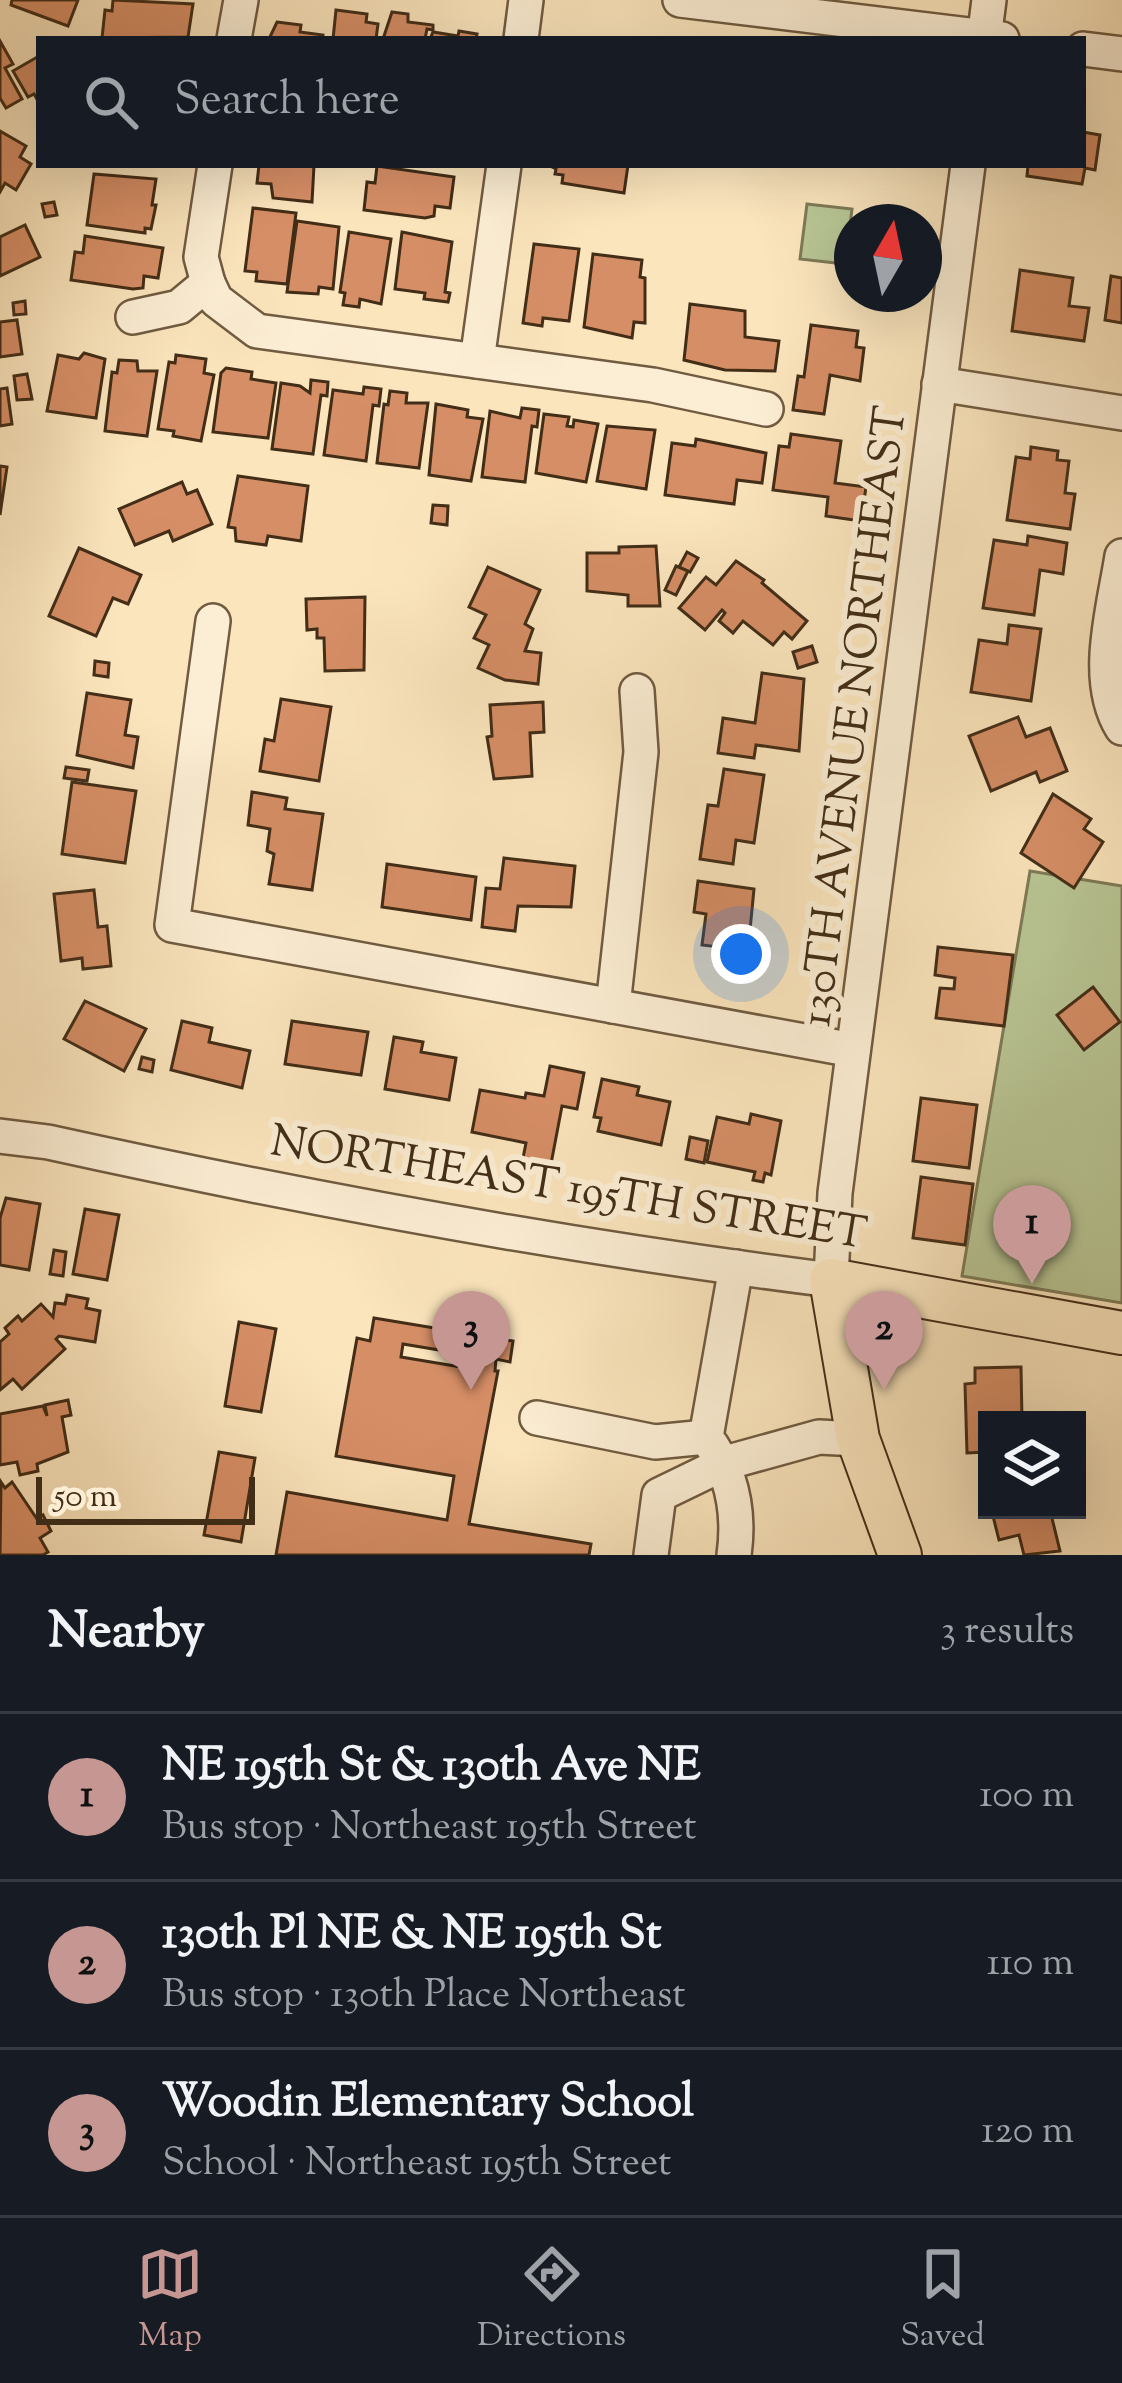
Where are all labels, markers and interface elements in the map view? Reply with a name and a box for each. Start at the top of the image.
search box [36,36,1086,168]
icon: search [78,69,144,135]
text: Search here [174,70,400,135]
north arrow [834,204,942,312]
street label: 130TH AVENUE NORTHEAST [786,403,927,1030]
your location [711,924,771,984]
street label: NORTHEAST 195TH STREET [265,1111,871,1270]
pin: 1 [993,1185,1071,1284]
pin: 3 [432,1291,510,1390]
pin: 2 [845,1291,923,1390]
map controls [978,1411,1086,1519]
button: layers [978,1411,1086,1519]
scale bar [36,1471,255,1524]
text: 50 m [54,1474,117,1522]
text: Nearby [48,1597,205,1670]
text: 3 results [940,1605,1074,1661]
text: NE 195th St & 130th Ave NE [162,1736,701,1801]
text: 1 [80,1769,94,1825]
text: 100 m [979,1769,1074,1825]
text: Bus stop · Northeast 195th Street [162,1801,697,1857]
text: 130th Pl NE & NE 195th St [162,1904,661,1969]
text: 2 [78,1937,96,1993]
text: 110 m [987,1937,1074,1993]
text: Bus stop · 130th Place Northeast [162,1969,686,2025]
text: Woodin Elementary School [162,2072,694,2137]
text: 3 [79,2105,95,2161]
text: 120 m [981,2105,1074,2161]
text: School · Northeast 195th Street [162,2137,671,2193]
tab: Map [137,2241,203,2361]
tab: Directions [477,2241,626,2361]
tab: Saved [900,2241,985,2361]

